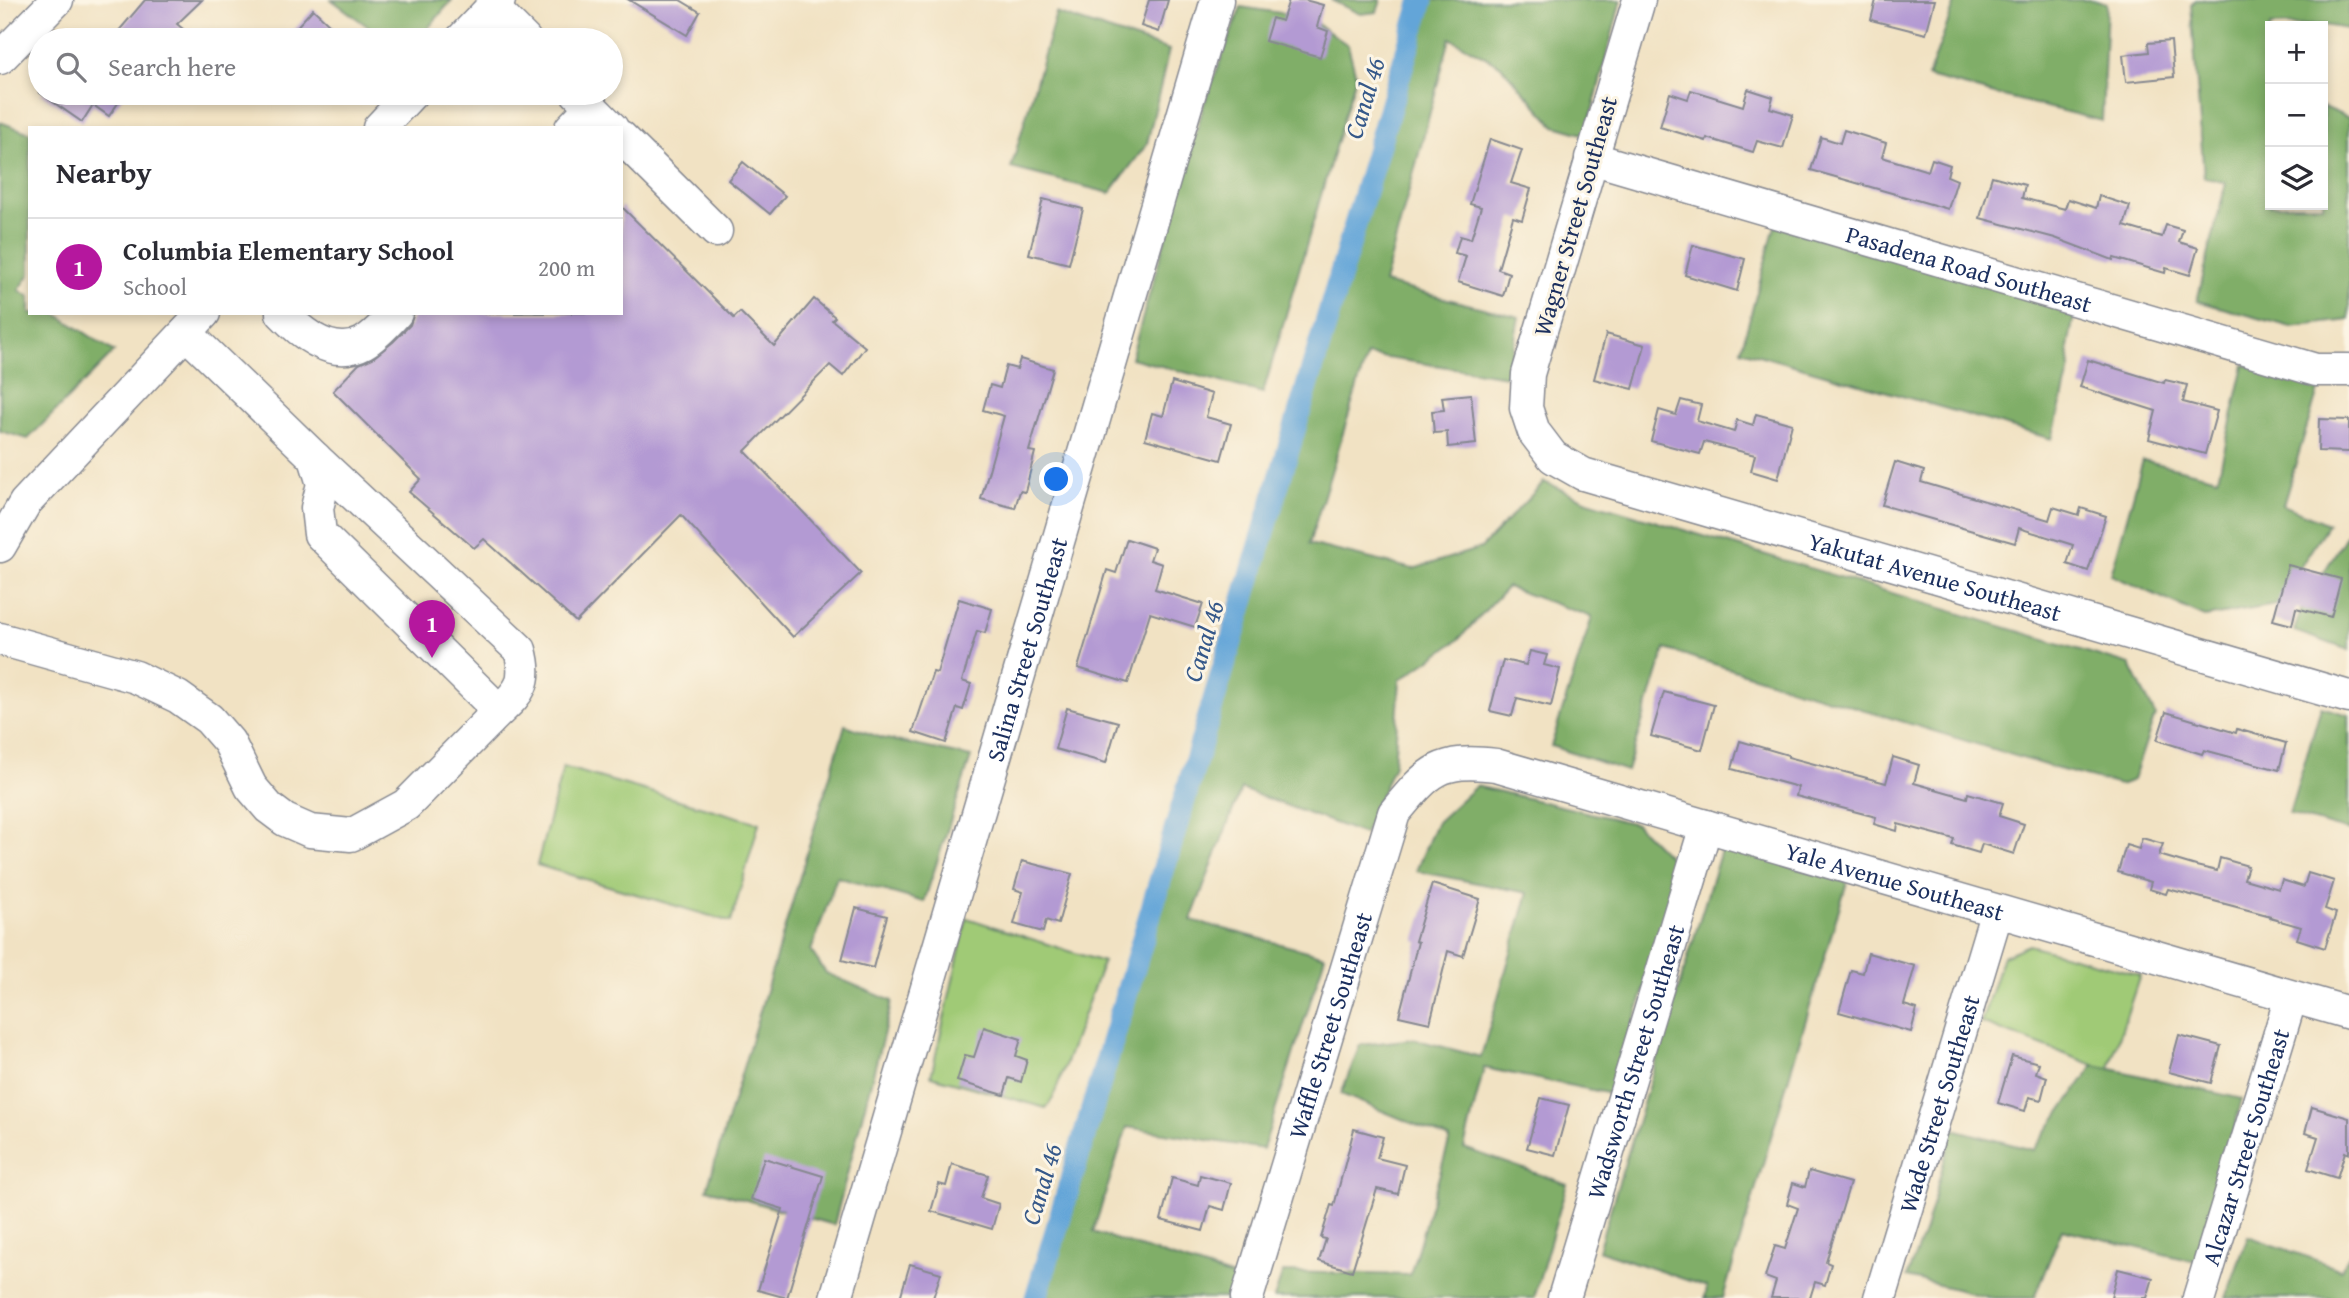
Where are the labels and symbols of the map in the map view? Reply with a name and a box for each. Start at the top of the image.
water label: Canal 46 [1333,52,1395,144]
street label: Wagner Street Southeast [1524,91,1626,340]
street label: Pasadena Road Southeast [1842,216,2097,321]
your location [1039,462,1073,496]
street label: Yakutat Avenue Southeast [1804,523,2066,630]
street label: Salina Street Southeast [977,533,1076,766]
water label: Canal 46 [1172,595,1234,687]
pin: 1 [409,600,455,658]
street label: Yale Avenue Southeast [1781,833,2009,929]
street label: Waffle Street Southeast [1279,907,1381,1143]
street label: Wadsworth Street Southeast [1577,920,1693,1203]
street label: Wade Street Southeast [1889,990,1988,1217]
street label: Alcazar Street Southeast [2193,1024,2298,1270]
water label: Canal 46 [1010,1138,1072,1230]

